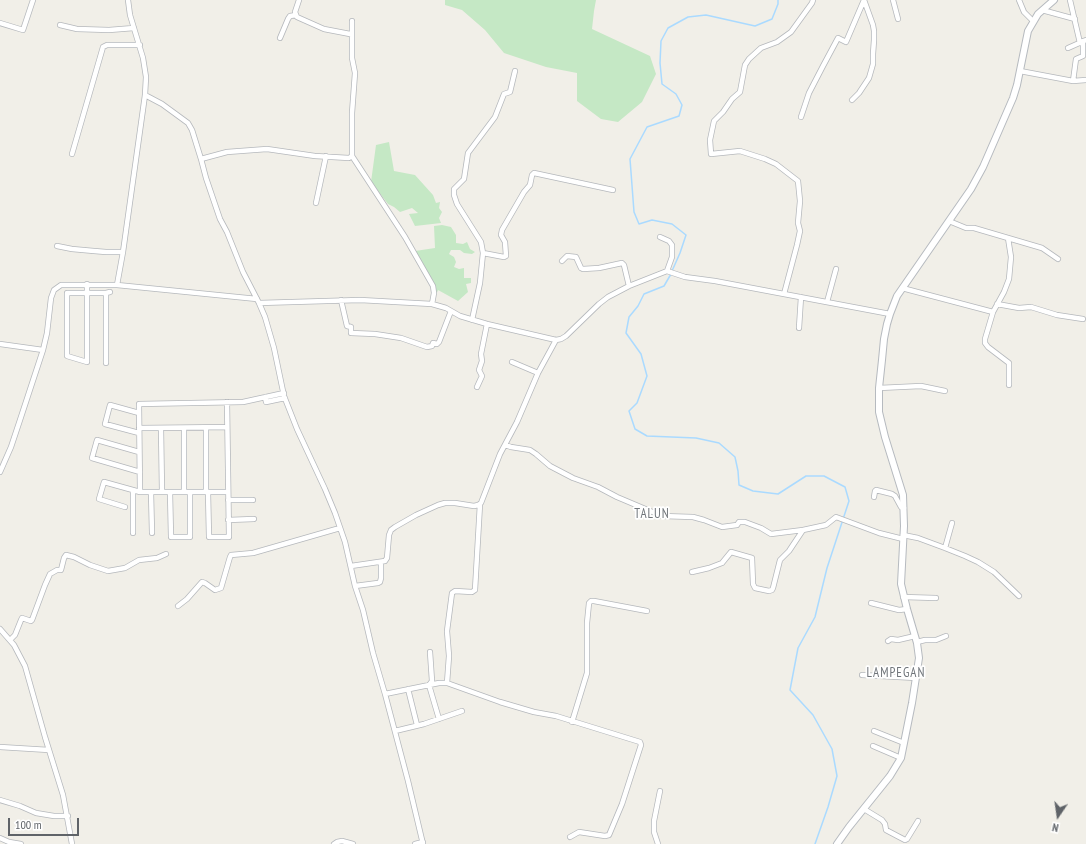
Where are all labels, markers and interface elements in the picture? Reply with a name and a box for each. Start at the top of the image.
district label: TALUN [634,506,670,522]
district label: LAMPEGAN [867,665,925,681]
north arrow [1038,796,1078,836]
scale bar [10,810,81,836]
text: 100 m [15,817,42,832]
text: N [1051,820,1060,835]

